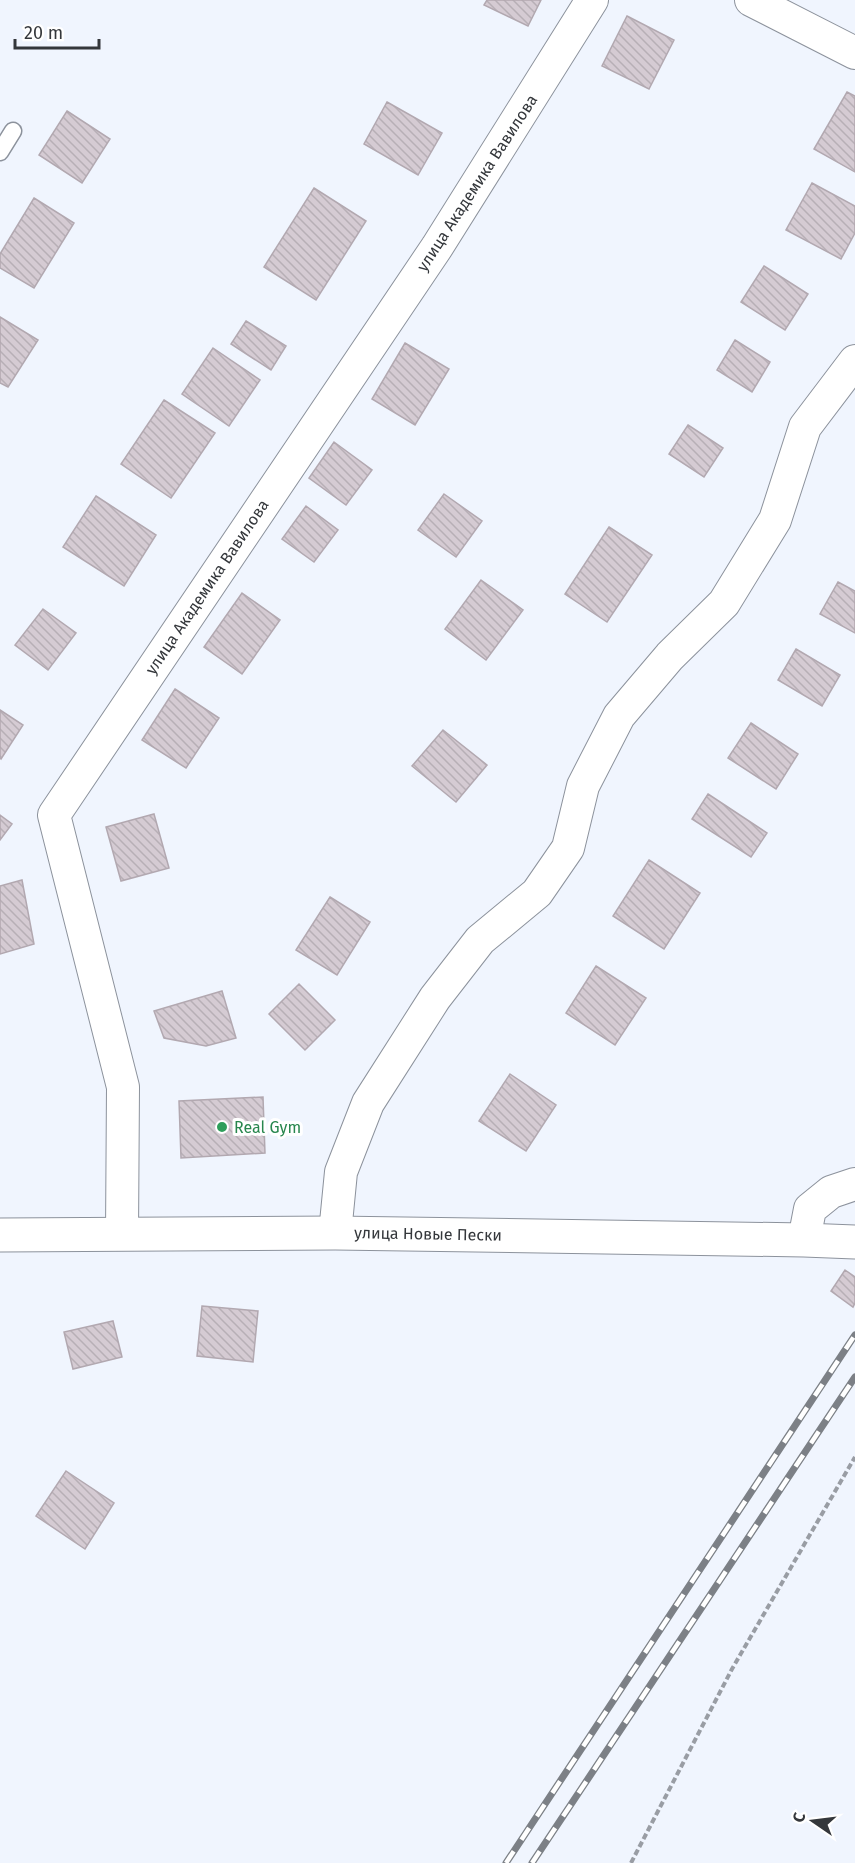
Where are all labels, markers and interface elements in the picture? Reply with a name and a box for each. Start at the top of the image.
scale bar [15,12,99,50]
text: 20 m [24,22,63,44]
street label: улица Академика Вавилова [413,91,541,275]
street label: улица Академика Вавилова [141,496,273,678]
place label: Real Gym [234,1118,301,1137]
marker: Real Gym [215,1120,229,1134]
street label: улица Новые Пески [354,1223,502,1245]
north arrow [783,1791,843,1851]
text: С [789,1810,809,1824]

